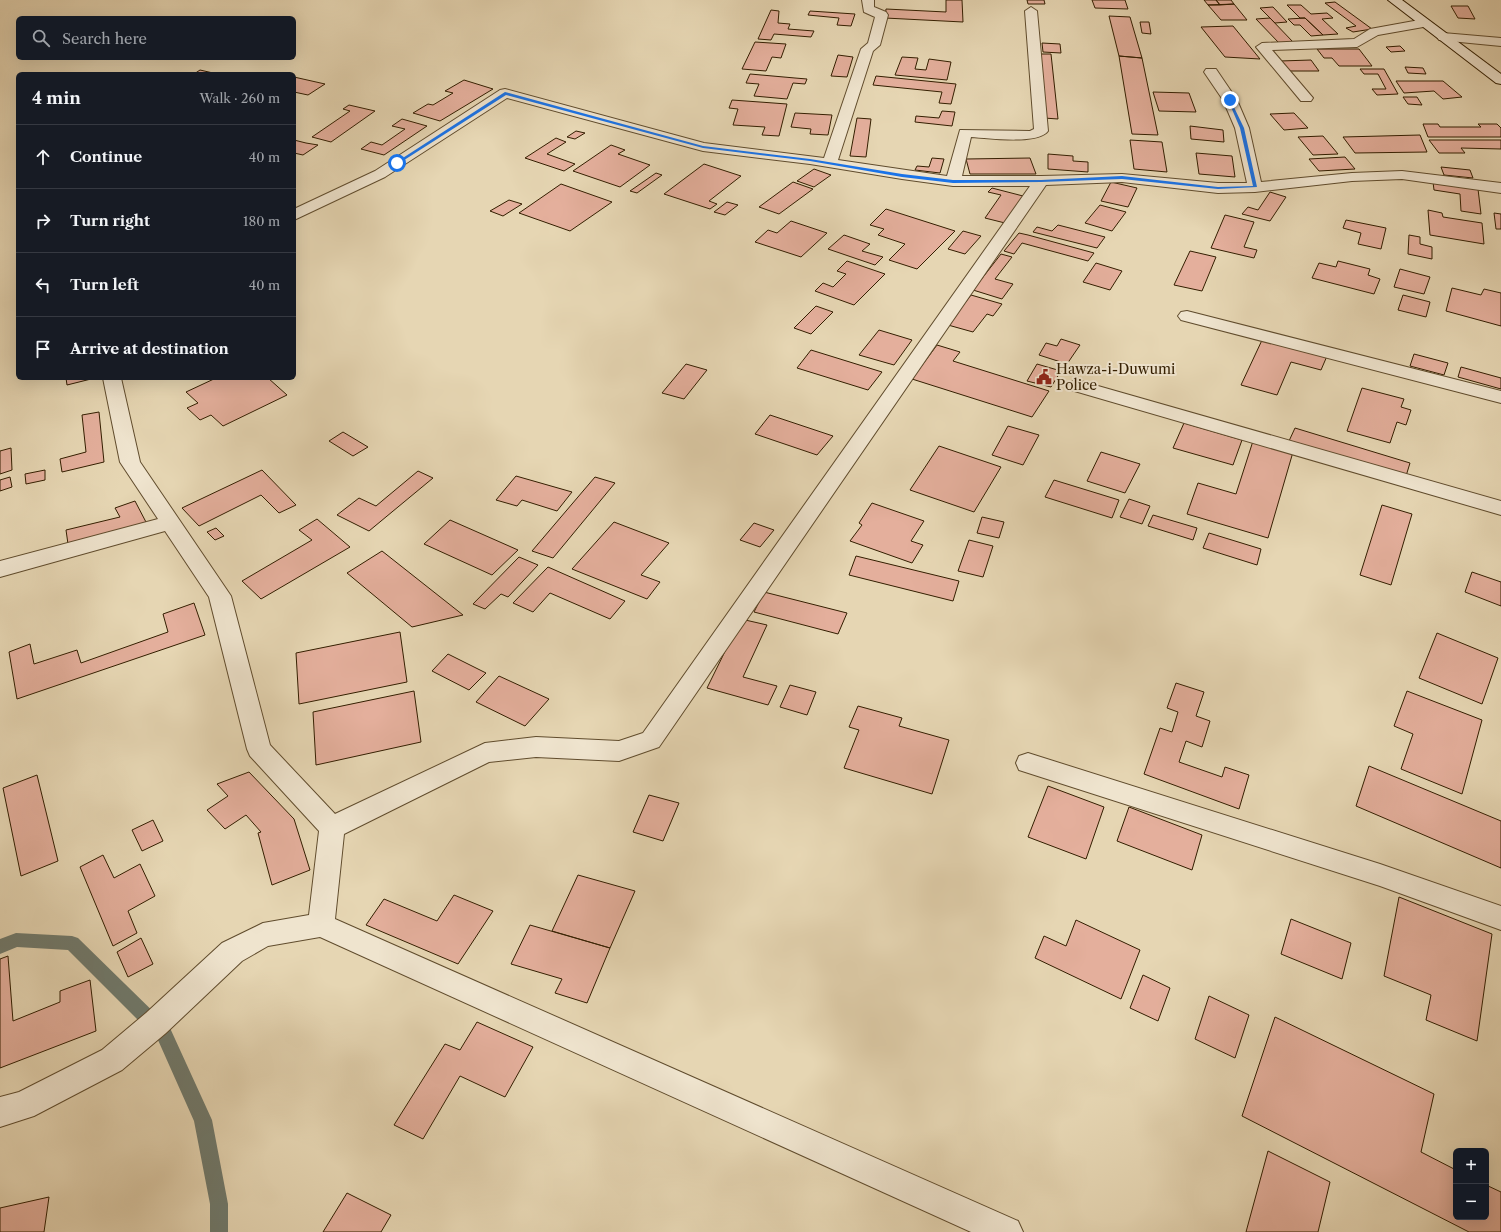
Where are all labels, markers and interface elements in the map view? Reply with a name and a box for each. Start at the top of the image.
search box [16,16,296,60]
icon: search [30,27,52,49]
text: Search here [62,29,147,48]
text: 4 min [32,88,81,108]
text: Walk · 260 m [199,90,280,106]
route end [1221,91,1239,109]
icon: ahead [32,146,54,168]
text: Continue [70,147,142,166]
text: 40 m [249,149,280,165]
route start [388,154,406,172]
icon: right [32,210,54,232]
text: Turn right [70,211,150,230]
text: 180 m [243,213,280,229]
icon: left [32,274,54,296]
text: Turn left [70,275,139,294]
text: 40 m [249,277,280,293]
icon: arrive [32,338,54,360]
text: Arrive at destination [70,339,229,358]
place label: Hawza-i-Duwumi Police [1056,360,1175,394]
public building icon: Hawza-i-Duwumi Police [1035,368,1053,386]
map controls [1453,1148,1489,1220]
button: + [1453,1148,1489,1184]
button: − [1453,1184,1489,1220]

